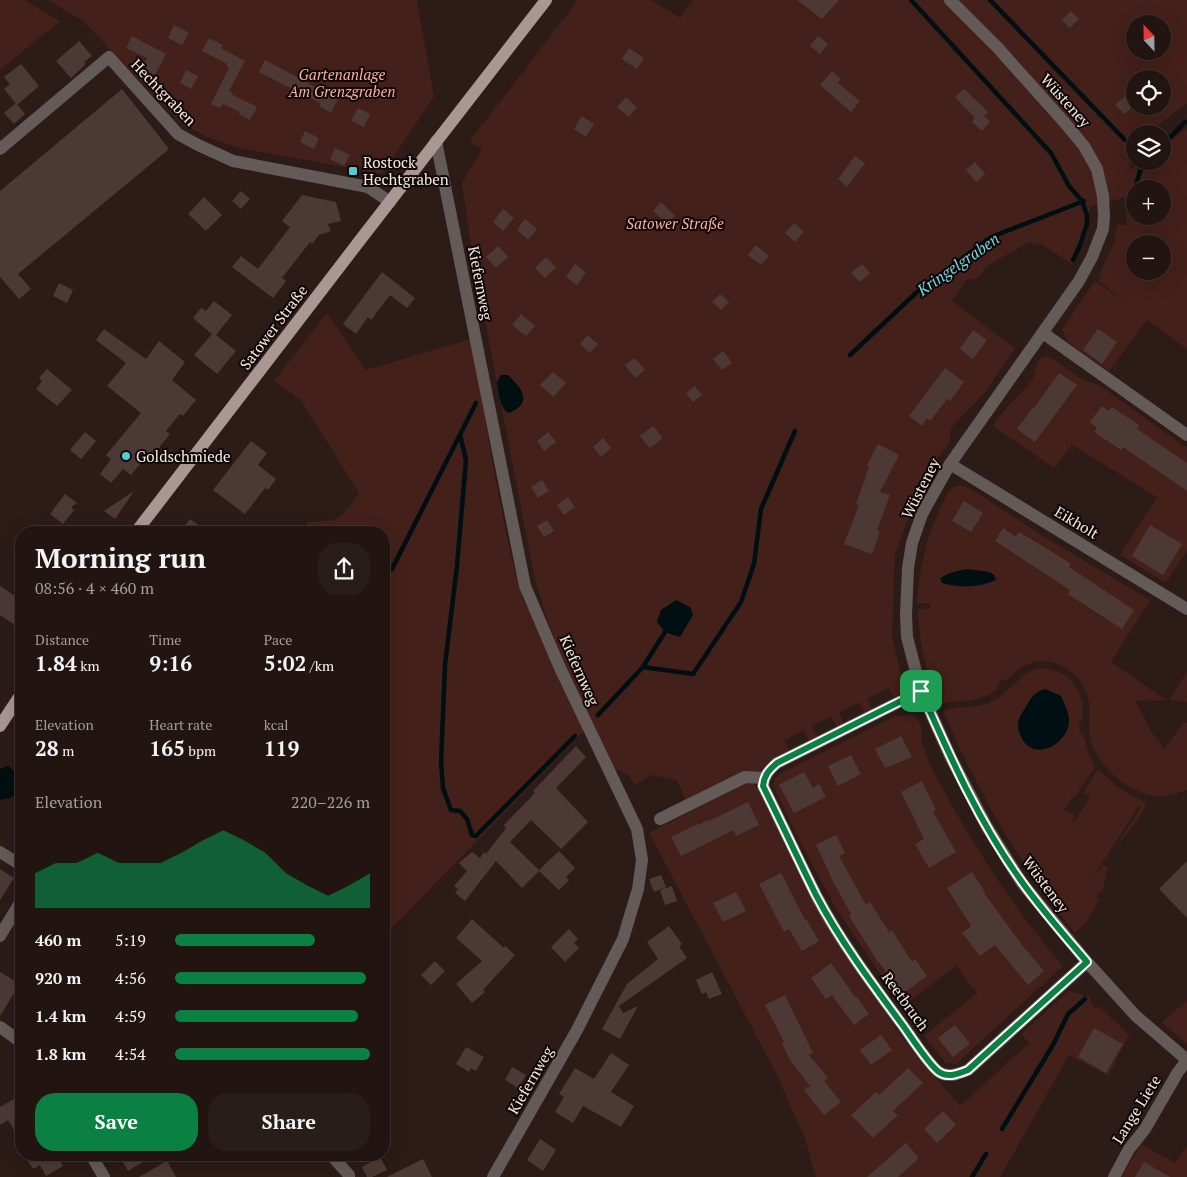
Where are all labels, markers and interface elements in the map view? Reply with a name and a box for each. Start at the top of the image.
north arrow [1126,15,1171,60]
map controls [1126,15,1171,280]
street label: Hechtgraben [127,54,201,130]
park label: Gartenanlage Am Grenzgraben [287,64,396,101]
street label: Wüsteney [1037,69,1096,131]
button: locate [1126,70,1171,115]
button: layers [1126,125,1171,170]
place label: Rostock Hechtgraben [363,152,449,189]
marker: Rostock Hechtgraben [347,165,359,177]
button: + [1126,180,1171,225]
park label: Satower Straße [626,213,724,233]
water label: Kringelgraben [912,227,1004,301]
button: − [1126,235,1171,280]
street label: Kiefernweg [464,244,498,323]
street label: Satower Straße [235,281,311,373]
place label: Goldschmiede [136,446,231,466]
marker: Goldschmiede [120,450,132,462]
street label: Wüsteney [896,454,944,522]
street label: Eikholt [1051,501,1103,543]
text: Morning run [35,539,206,576]
button: share [318,543,370,595]
text: 08:56 · 4 × 460 m [35,577,154,599]
text: Distance [35,630,89,649]
text: Time [149,630,181,649]
text: Pace [264,630,292,649]
street label: Kiefernweg [556,632,605,709]
text: 1.84 [35,649,77,677]
text: 9:16 [149,649,192,677]
text: 5:02 [264,649,306,677]
text: km [77,656,100,675]
text: /km [306,656,334,675]
pin [900,670,942,712]
icon: arrive [907,677,935,705]
text: Elevation [35,715,94,734]
text: Heart rate [149,715,212,734]
text: kcal [264,715,289,734]
text: 28 [35,734,59,762]
text: 165 [149,734,185,762]
text: 119 [264,734,299,762]
text: m [59,741,74,760]
text: bpm [185,741,216,760]
text: Elevation [35,791,102,813]
text: 220–226 m [291,791,370,813]
street label: Wüsteney [1018,852,1074,916]
text: 460 m [35,929,81,951]
text: 5:19 [115,929,146,951]
text: 920 m [35,967,81,989]
text: 4:56 [115,967,146,989]
street label: Reetbruch [878,968,934,1035]
text: 1.4 km [35,1005,86,1027]
text: 4:59 [115,1005,146,1027]
street label: Kiefernweg [503,1042,558,1117]
text: 1.8 km [35,1043,86,1065]
text: 4:54 [115,1043,146,1065]
street label: Lange Liete [1107,1071,1165,1147]
button: Save [35,1093,198,1151]
button: Share [208,1093,370,1151]

